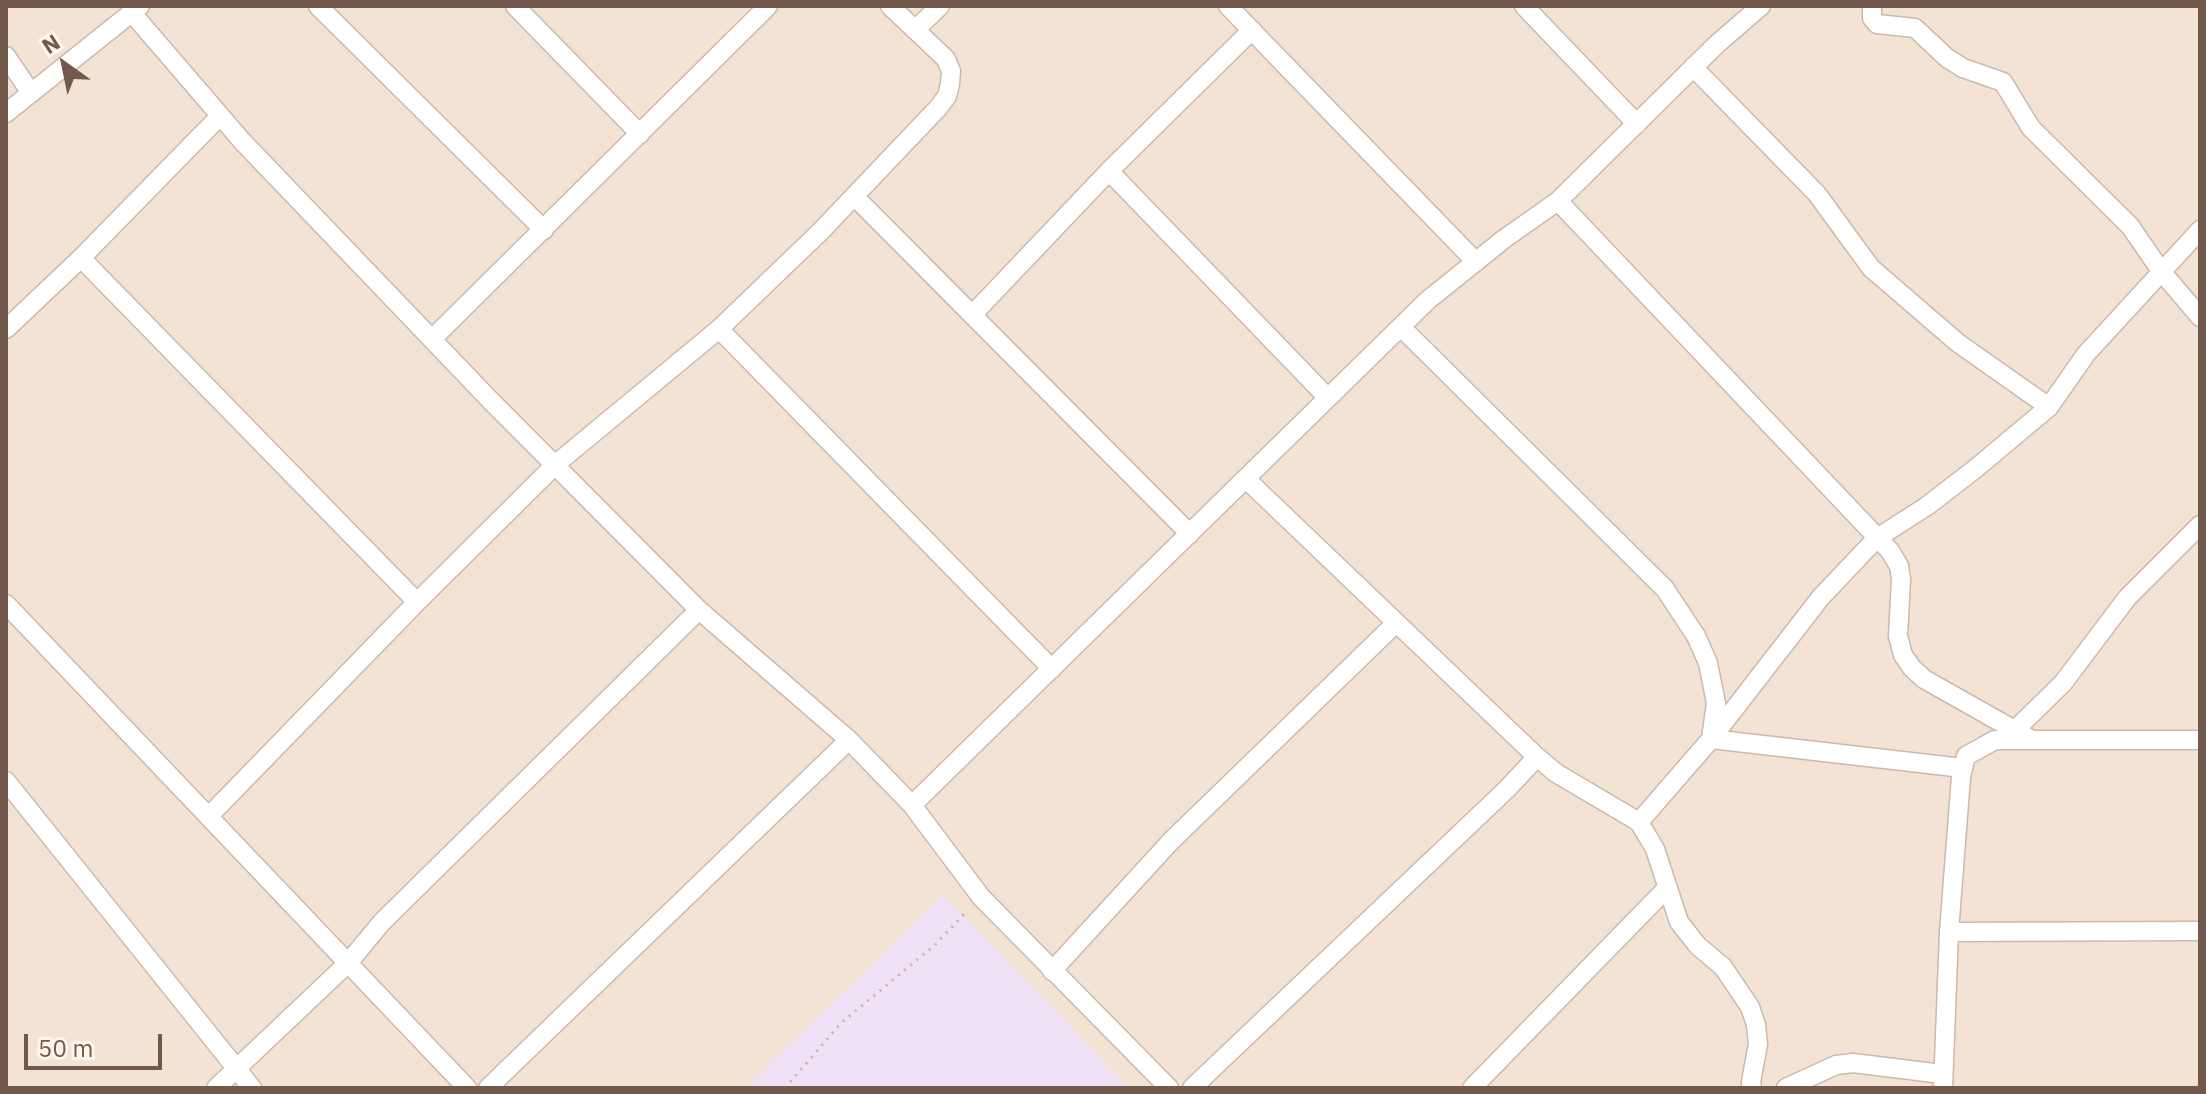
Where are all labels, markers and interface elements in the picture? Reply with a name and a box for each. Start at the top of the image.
north arrow [24,24,104,104]
text: N [36,27,65,60]
scale bar [28,1018,166,1068]
text: 50 m [38,1032,93,1064]

